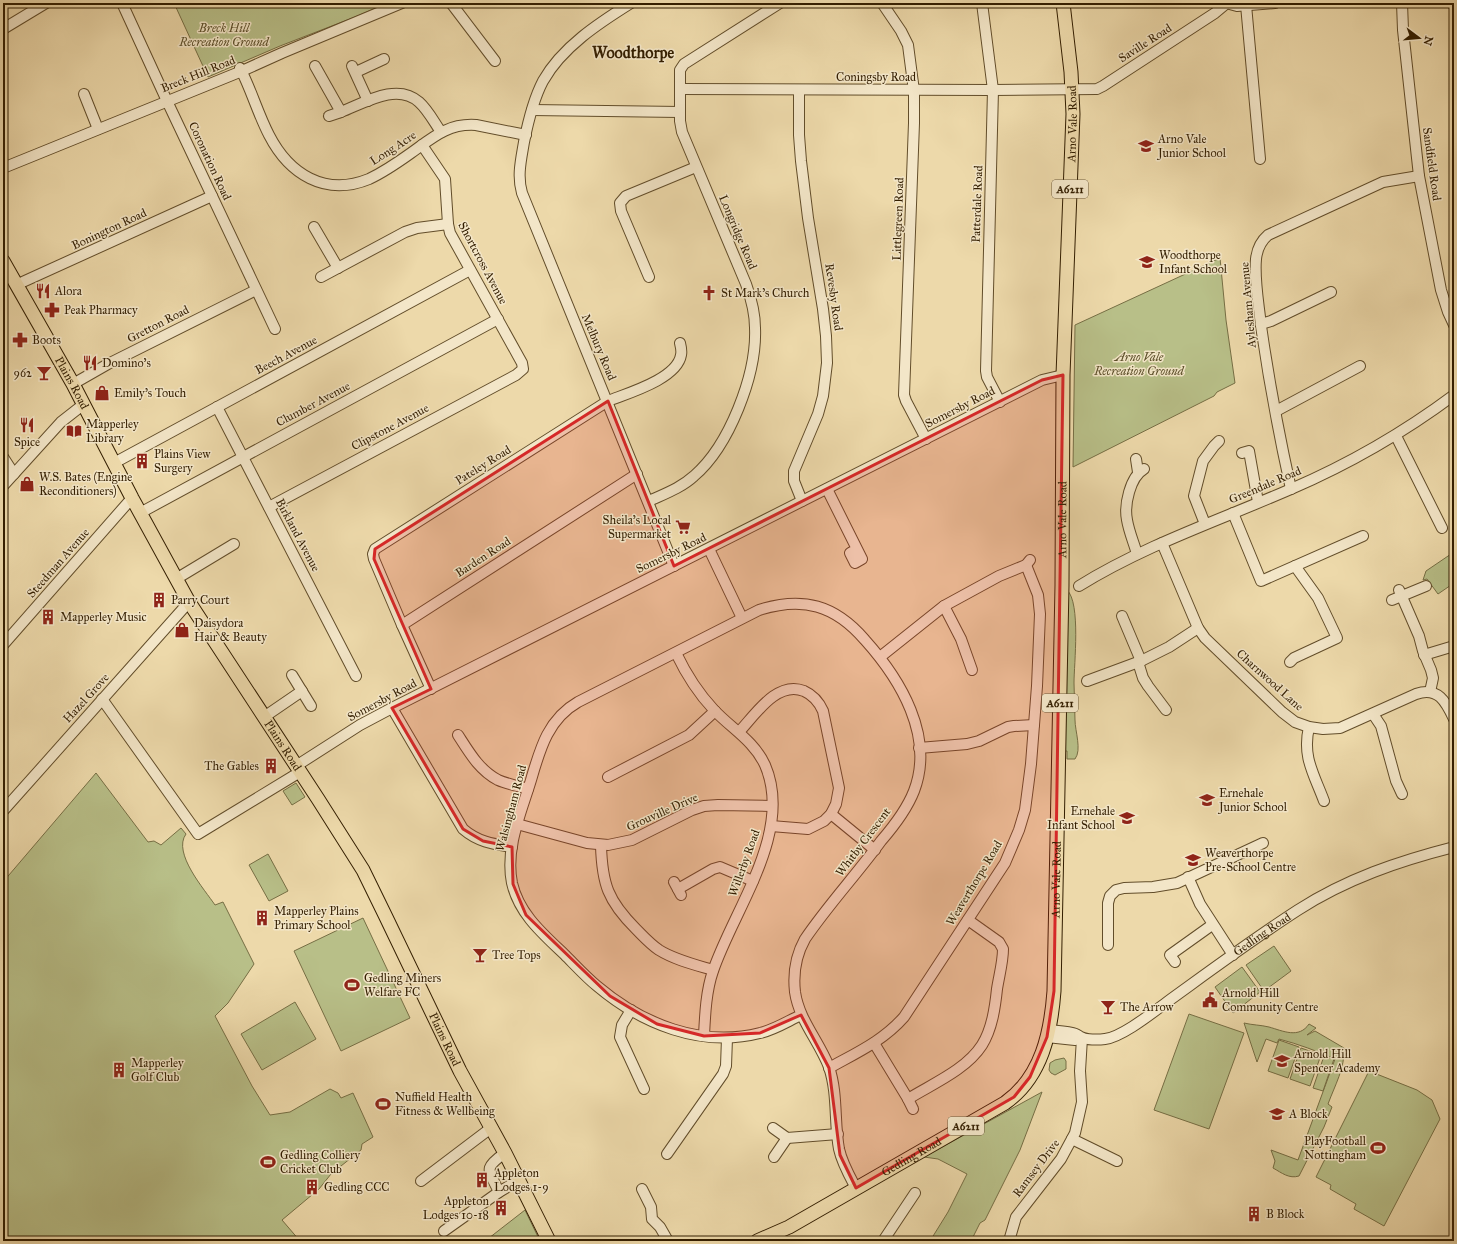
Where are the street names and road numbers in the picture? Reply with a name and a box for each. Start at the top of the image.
street label: Saville Road [1116,21,1174,65]
street label: Breck Hill Road [159,53,237,95]
street label: Coningsby Road [836,70,916,85]
street label: Arno Vale Road [1064,85,1080,163]
street label: Coronation Road [186,120,234,202]
street label: Sandfield Road [1420,126,1444,202]
street label: Long Acre [367,128,419,169]
street label: Patterdale Road [969,165,985,243]
street label: Littlegreen Road [890,177,907,261]
road number: A6211 [1052,180,1088,198]
street label: Longridge Road [715,193,760,272]
street label: Bonington Road [69,206,149,253]
street label: Shortcross Avenue [455,219,511,307]
street label: Aylesham Avenue [1237,261,1259,350]
street label: Revesby Road [822,262,846,332]
street label: Gretton Road [125,302,191,346]
street label: Melbury Road [579,312,619,382]
street label: Beech Avenue [253,333,319,377]
street label: Plains Road [52,354,92,411]
street label: Clumber Avenue [274,379,352,429]
street label: Somersby Road [923,383,997,431]
street label: Clipstone Avenue [349,401,431,453]
street label: Pateley Road [453,442,513,488]
street label: Greendale Road [1227,463,1303,507]
street label: Arno Vale Road [1055,481,1069,559]
street label: Birkland Avenue [273,496,323,574]
street label: Steedman Avenue [24,525,92,601]
street label: Somersby Road [634,530,708,576]
street label: Barden Road [453,534,513,580]
street label: Charnwood Lane [1234,646,1306,714]
street label: Hazel Grove [60,670,112,726]
street label: Somersby Road [345,676,419,724]
road number: A6211 [1042,694,1078,712]
street label: Plains Road [261,718,305,773]
street label: Walsingham Road [493,763,530,853]
street label: Grouville Drive [624,790,700,834]
street label: Whitby Crescent [833,804,894,879]
street label: Willerby Road [725,828,763,898]
street label: Weaverthorpe Road [943,838,1005,928]
street label: Arno Vale Road [1048,841,1064,919]
street label: Gedling Road [1231,910,1293,959]
street label: Plains Road [426,1010,464,1068]
road number: A6211 [948,1117,984,1135]
street label: Gedling Road [879,1134,944,1179]
street label: Ramsey Drive [1010,1136,1062,1200]

